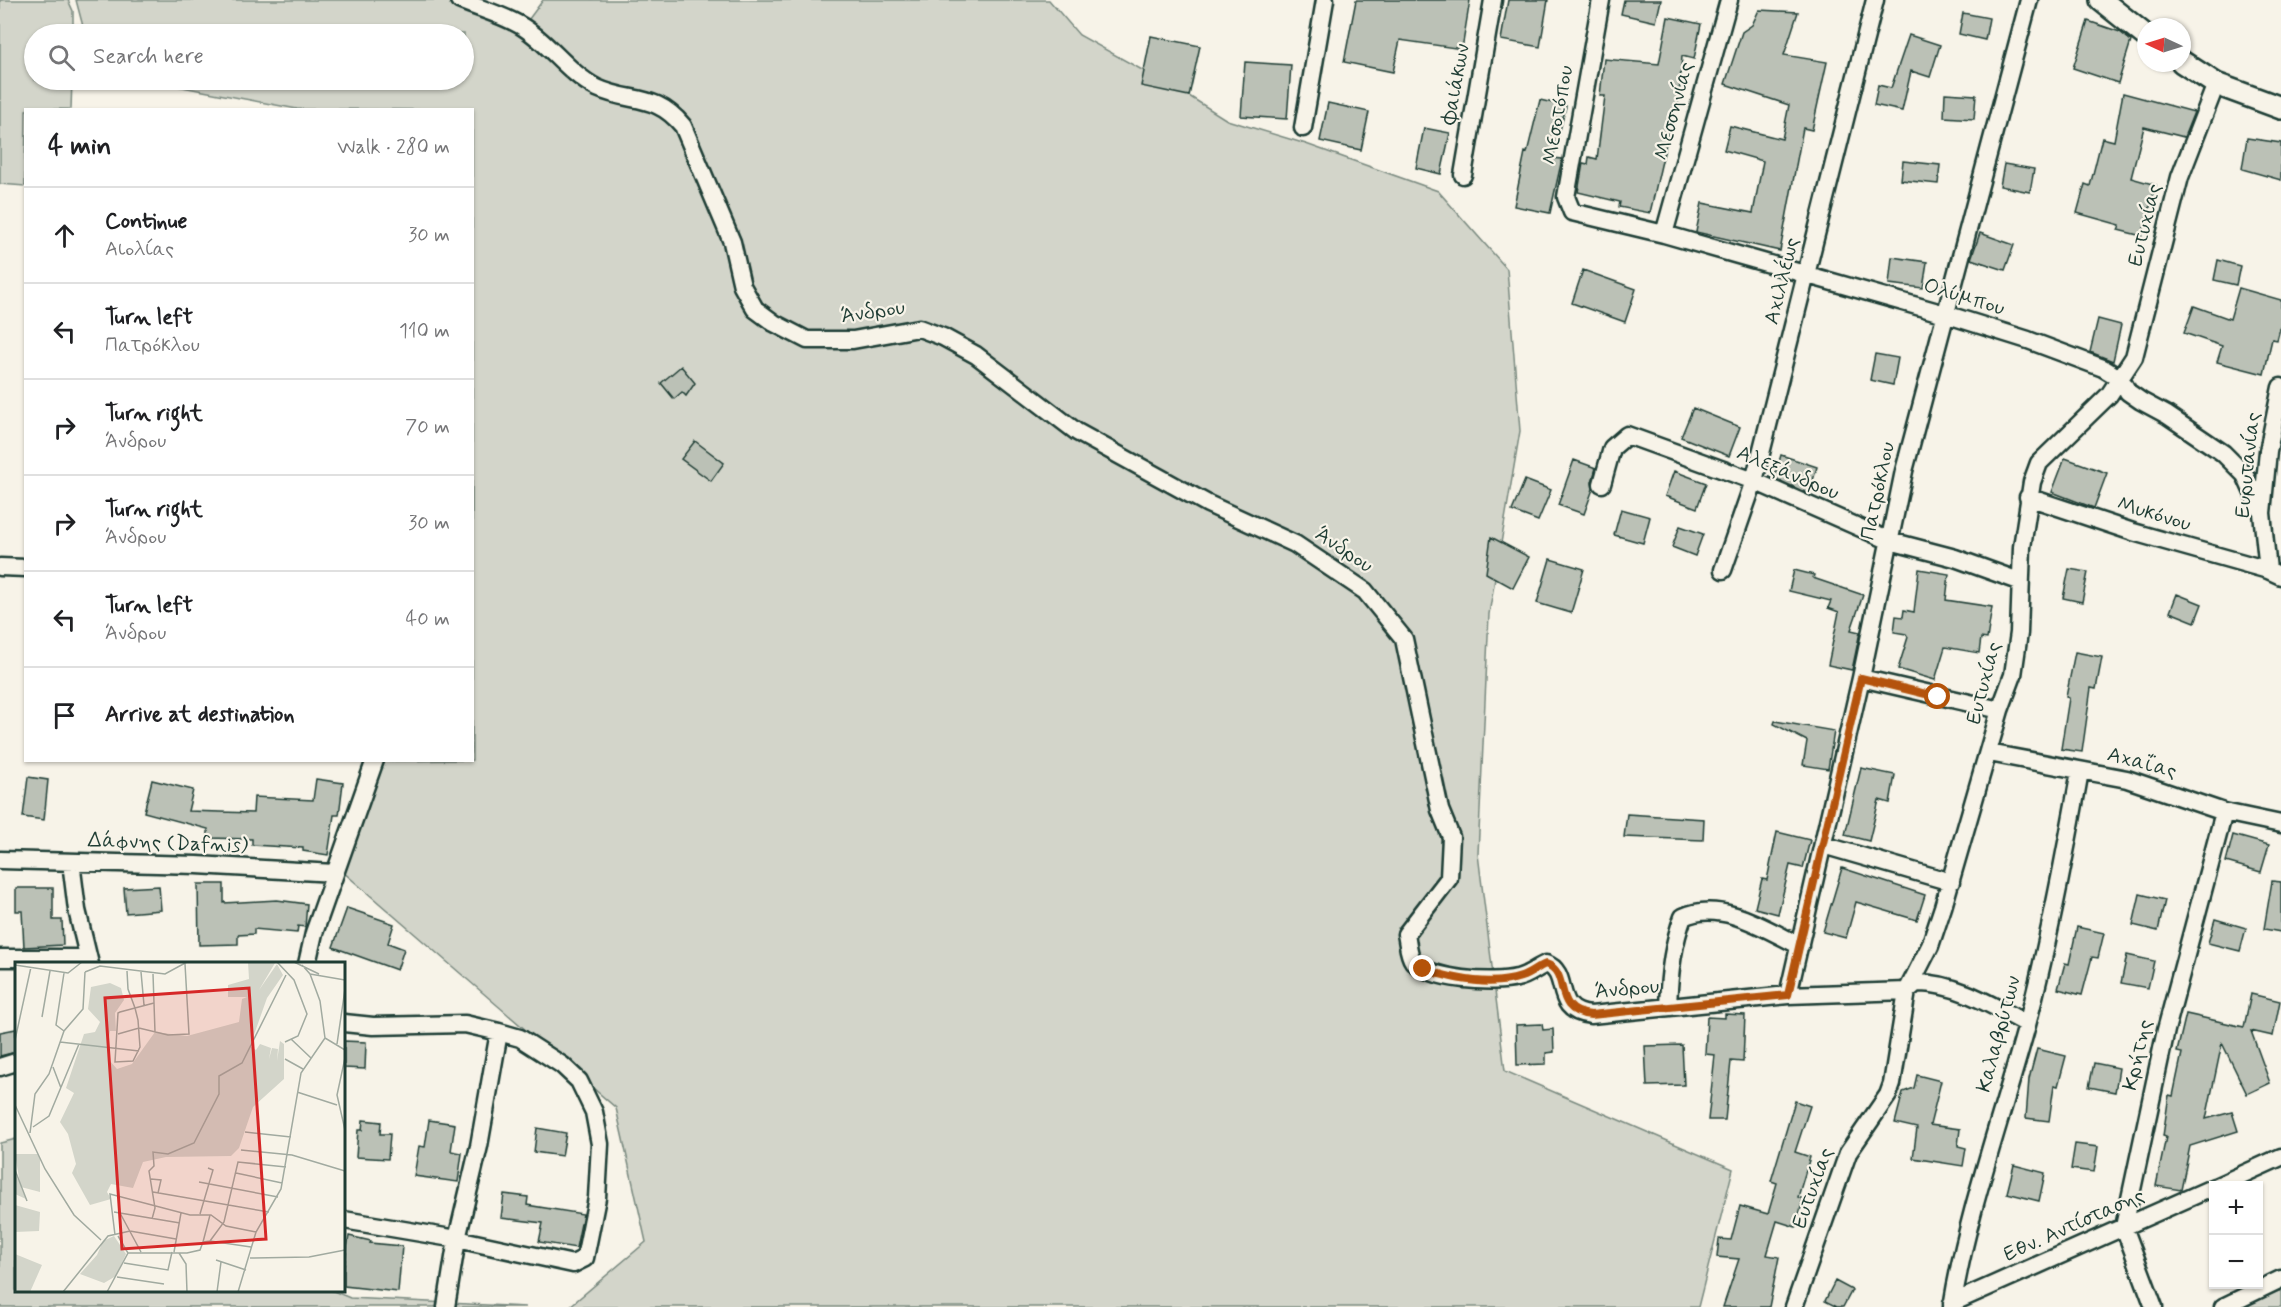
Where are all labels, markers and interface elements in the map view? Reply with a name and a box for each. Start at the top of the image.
north arrow [2137,18,2191,72]
search box [24,24,474,90]
icon: search [45,41,78,74]
street label: Φαιάκων [1435,41,1477,128]
text: Search here [93,43,204,71]
street label: Μεσσηνίας [1647,59,1701,163]
street label: Μεσοτόπου [1535,63,1581,167]
text: 4 min [48,130,111,164]
text: Walk · 280 m [337,134,450,161]
street label: Ευτυχίας [2121,181,2169,269]
text: Continue [105,208,187,236]
icon: ahead [48,219,81,252]
text: 30 m [408,222,450,249]
street label: Αχιλλέως [1757,234,1806,328]
text: Αιολίας [105,236,174,263]
street label: Ολύμπου [1920,271,2008,323]
street label: Άνδρου [839,294,907,330]
text: Turn left [105,304,193,332]
icon: left [48,315,81,348]
text: 110 m [399,318,450,345]
text: Πατρόκλου [105,332,200,359]
text: Turn right [105,400,203,428]
icon: right [48,411,81,444]
street label: Ευρυτανίας [2229,411,2267,519]
text: 70 m [405,414,450,441]
text: Άνδρου [105,428,166,455]
street label: Αλεξάνδρου [1732,439,1844,507]
street label: Πατρόκλου [1854,439,1902,543]
street label: Μυκόνου [2114,490,2194,538]
text: Turn right [105,496,203,524]
icon: right [48,507,81,540]
text: 30 m [408,510,450,537]
street label: Άνδρου [1309,520,1379,580]
text: Άνδρου [105,524,166,551]
text: Turn left [105,592,193,620]
icon: left [48,603,81,636]
text: 40 m [406,606,450,633]
text: Άνδρου [105,620,166,647]
street label: Ευτυχίας [1960,639,2008,727]
route start [1924,683,1950,709]
icon: arrive [48,699,81,732]
text: Arrive at destination [105,701,295,729]
street label: Αχαΐας [2104,740,2180,786]
street label: Δάφνης (Dafnis) [87,826,249,860]
route end [1409,955,1435,981]
inset map [15,962,345,1292]
street label: Άνδρου [1594,972,1660,1006]
street label: Καλαβρύτων [1970,973,2028,1095]
street label: Κρήτης [2116,1017,2160,1093]
street label: Ευτυχίας [1785,1144,1841,1232]
street label: Εθν. Αντίστασης [1999,1181,2149,1269]
map controls [2209,1181,2263,1289]
button: + [2209,1181,2263,1235]
button: − [2209,1235,2263,1289]

